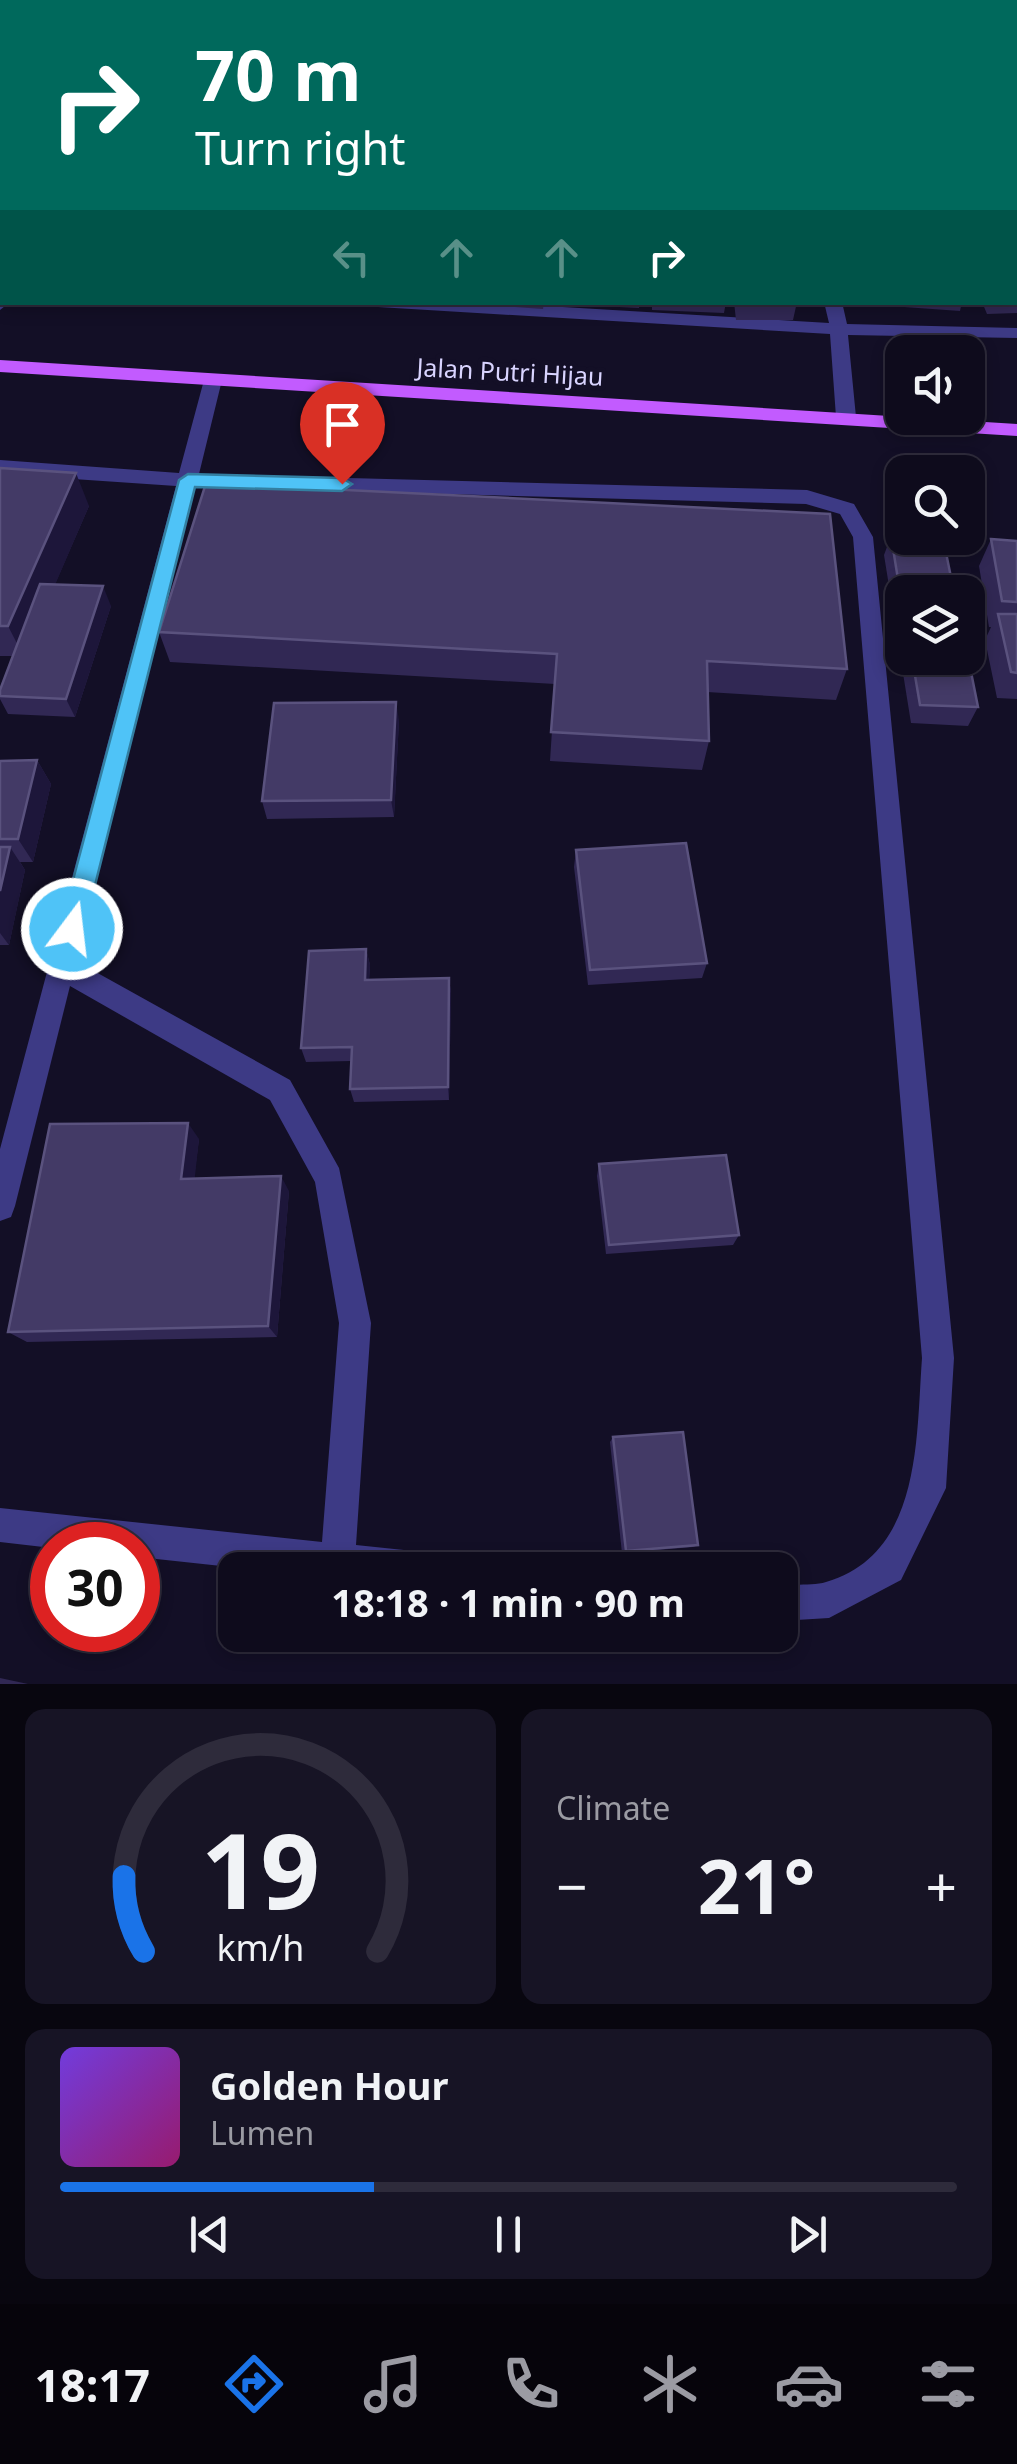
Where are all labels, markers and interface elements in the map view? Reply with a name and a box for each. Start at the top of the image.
text: 70 m [195,26,362,122]
icon: right [30,40,160,170]
text: Turn right [195,117,406,178]
icon: left [324,230,379,285]
icon: ahead [429,230,484,285]
icon: ahead [534,230,589,285]
icon: right [639,230,694,285]
map controls [885,335,985,675]
button: sound [885,335,985,435]
street label: Jalan Putri Hijau [414,349,604,393]
pin [300,382,385,485]
icon: arrive [315,397,370,452]
button: search [885,455,985,555]
button: layers [885,575,985,675]
position arrow [20,877,124,981]
speed limit sign: 30 [30,1522,160,1652]
text: 18:18 · 1 min · 90 m [331,1576,685,1628]
text: Climate [556,1786,670,1829]
text: 19 [201,1798,320,1939]
text: 21° [698,1834,815,1936]
text: − [556,1848,587,1923]
text: + [926,1848,957,1923]
text: km/h [217,1923,304,1971]
text: Golden Hour [210,2059,448,2111]
text: Lumen [210,2111,314,2154]
icon: previous [182,2207,237,2262]
icon: pause [481,2207,536,2262]
icon: next [780,2207,835,2262]
icon: directions [219,2349,289,2419]
icon: music [358,2349,428,2419]
icon: phone [496,2349,566,2419]
icon: climate [635,2349,705,2419]
icon: car [774,2349,844,2419]
icon: filters [913,2349,983,2419]
text: 18:17 [34,2354,150,2415]

